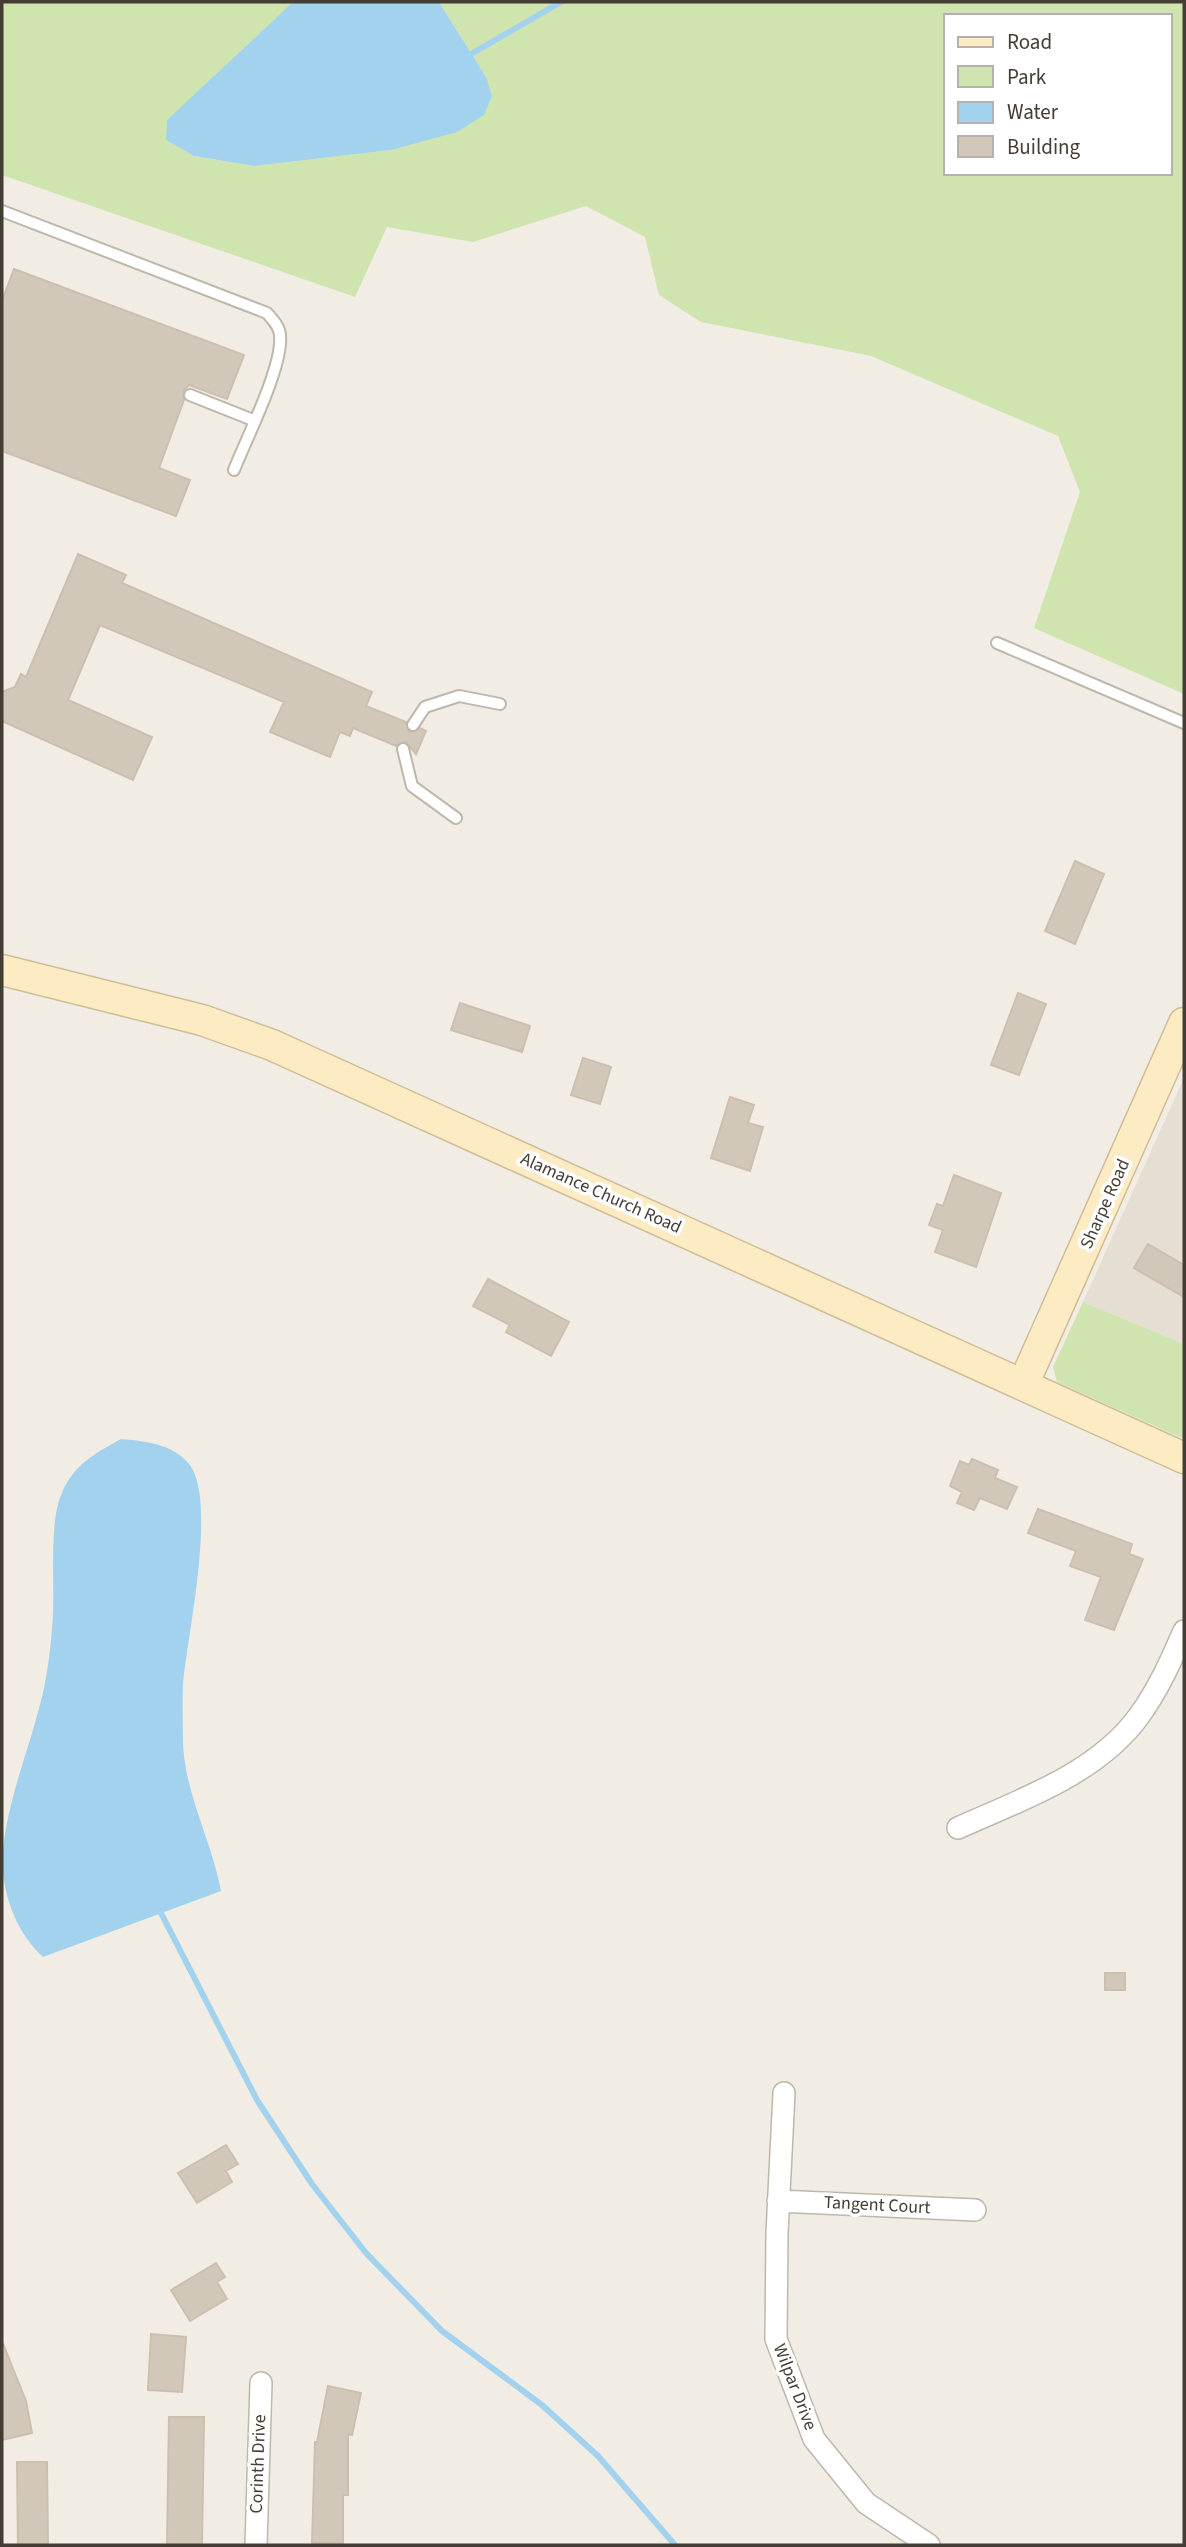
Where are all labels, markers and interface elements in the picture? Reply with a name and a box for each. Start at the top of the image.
legend [944,14,1172,175]
text: Road [1007,27,1052,57]
text: Park [1007,62,1047,92]
text: Water [1007,97,1059,127]
text: Building [1007,132,1081,162]
street label: Alamance Church Road [517,1146,685,1240]
street label: Sharpe Road [1074,1155,1136,1253]
street label: Tangent Court [823,2190,931,2220]
street label: Wilpar Drive [767,2340,823,2434]
street label: Corinth Drive [244,2414,272,2514]

